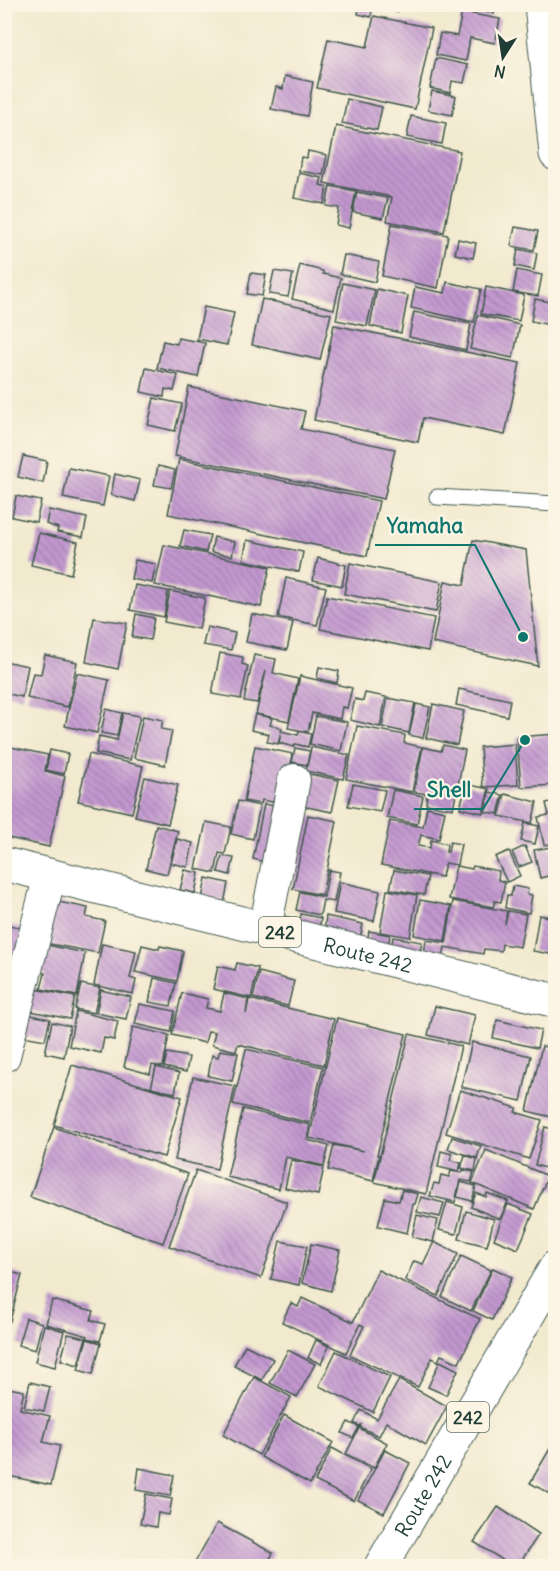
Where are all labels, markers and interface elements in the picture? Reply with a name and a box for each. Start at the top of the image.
north arrow [473,27,533,87]
text: N [492,61,507,83]
callout: Yamaha [375,506,475,545]
text: Yamaha [386,512,463,539]
callout: Shell [414,770,483,809]
text: Shell [427,776,471,803]
road number: 242 [259,917,301,947]
street label: Route 242 [321,931,415,977]
road number: 242 [447,1402,489,1432]
street label: Route 242 [389,1450,456,1541]

